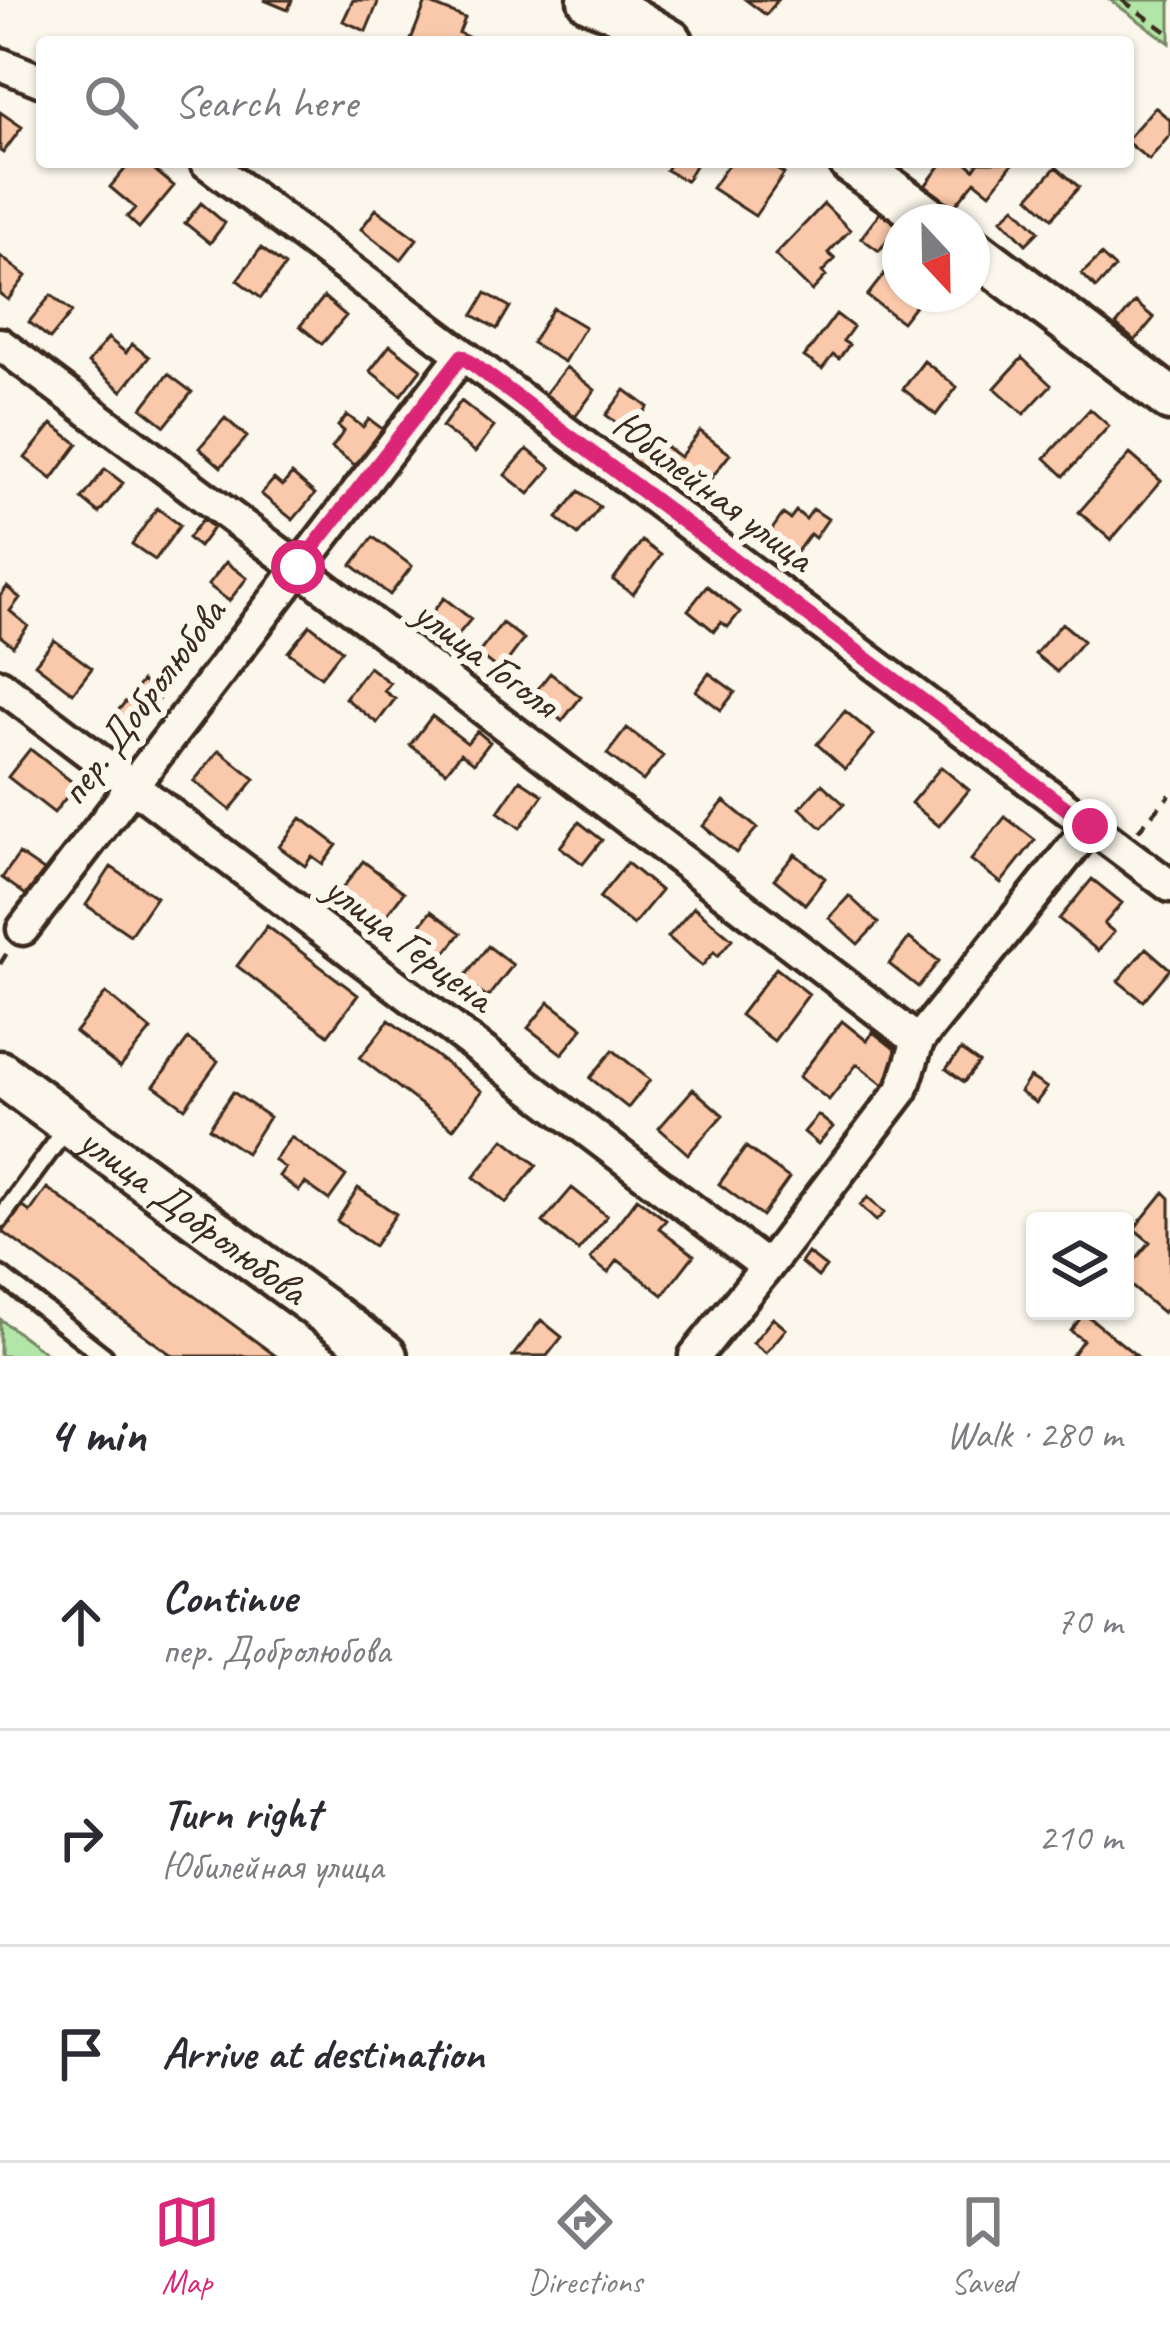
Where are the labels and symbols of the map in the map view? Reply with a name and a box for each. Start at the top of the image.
north arrow [882,204,990,312]
street label: Юбилейная улица [602,398,827,586]
route start [271,540,325,594]
street label: пер. Добролюбова [47,585,239,816]
street label: улица Гоголя [401,585,571,731]
route end [1063,799,1117,853]
street label: улица Герцена [311,860,507,1026]
street label: улица Добролюбова [66,1112,321,1319]

